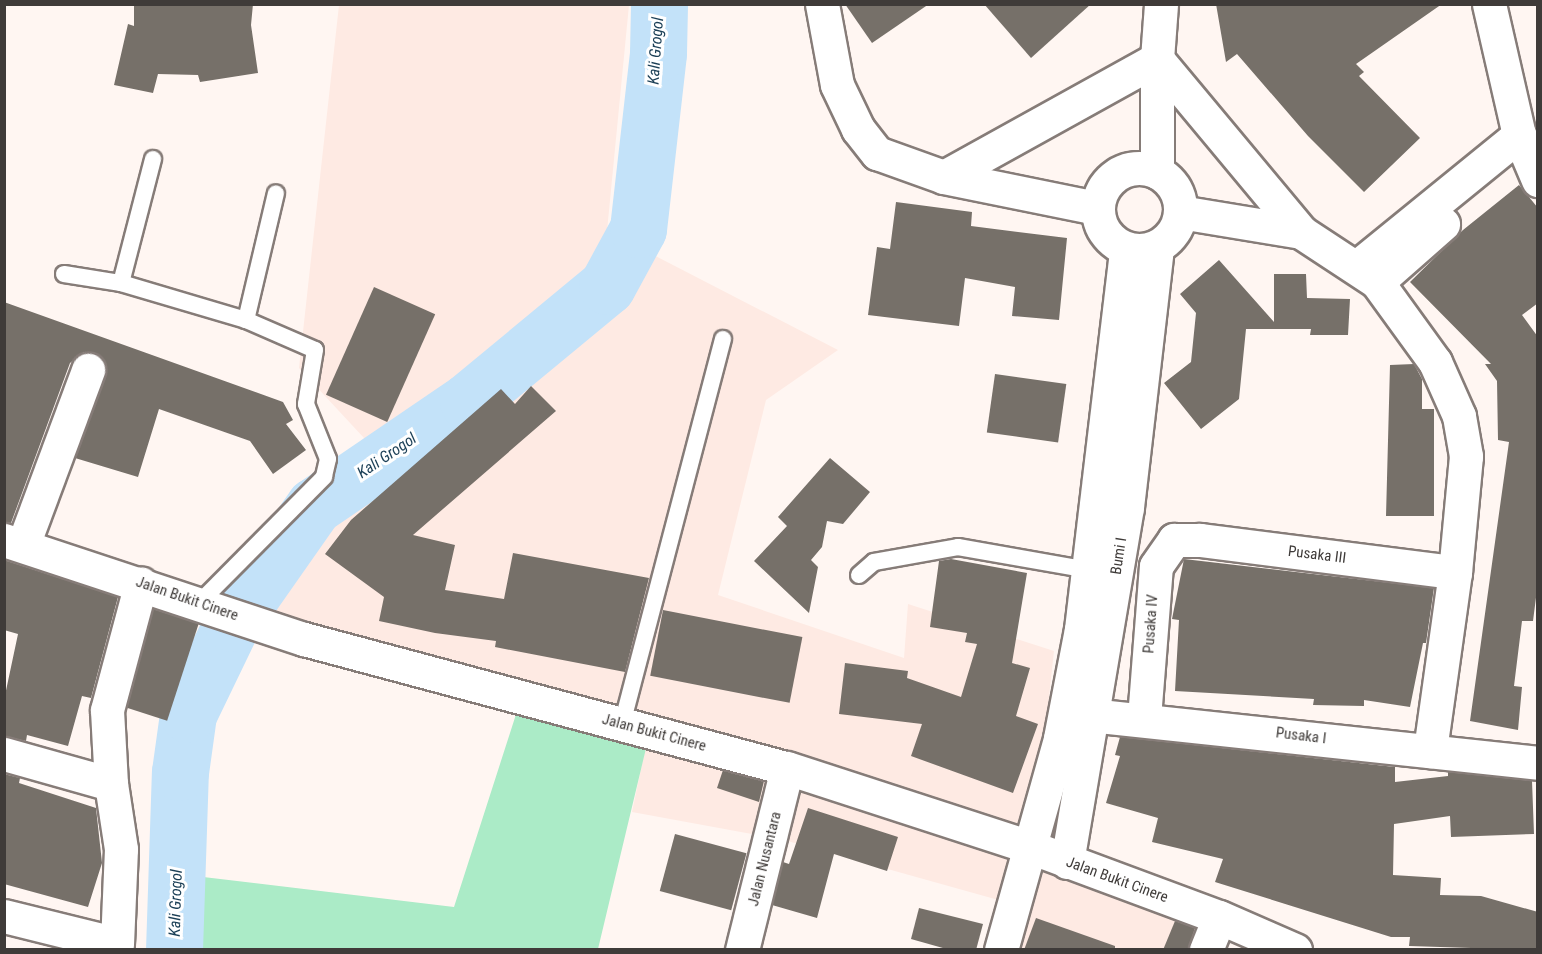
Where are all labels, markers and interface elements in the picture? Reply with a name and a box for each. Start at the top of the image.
water label: Kali Grogol [644,17,668,85]
water label: Kali Grogol [354,429,420,483]
street label: Bumi I [1107,536,1131,576]
street label: Pusaka III [1287,543,1347,567]
street label: Jalan Bukit Cinere [133,573,241,625]
street label: Pusaka IV [1140,594,1162,654]
street label: Jalan Bukit Cinere [600,710,708,756]
street label: Pusaka I [1275,724,1327,748]
street label: Jalan Nusantara [745,810,785,908]
street label: Jalan Bukit Cinere [1064,853,1170,907]
water label: Kali Grogol [165,869,187,937]

